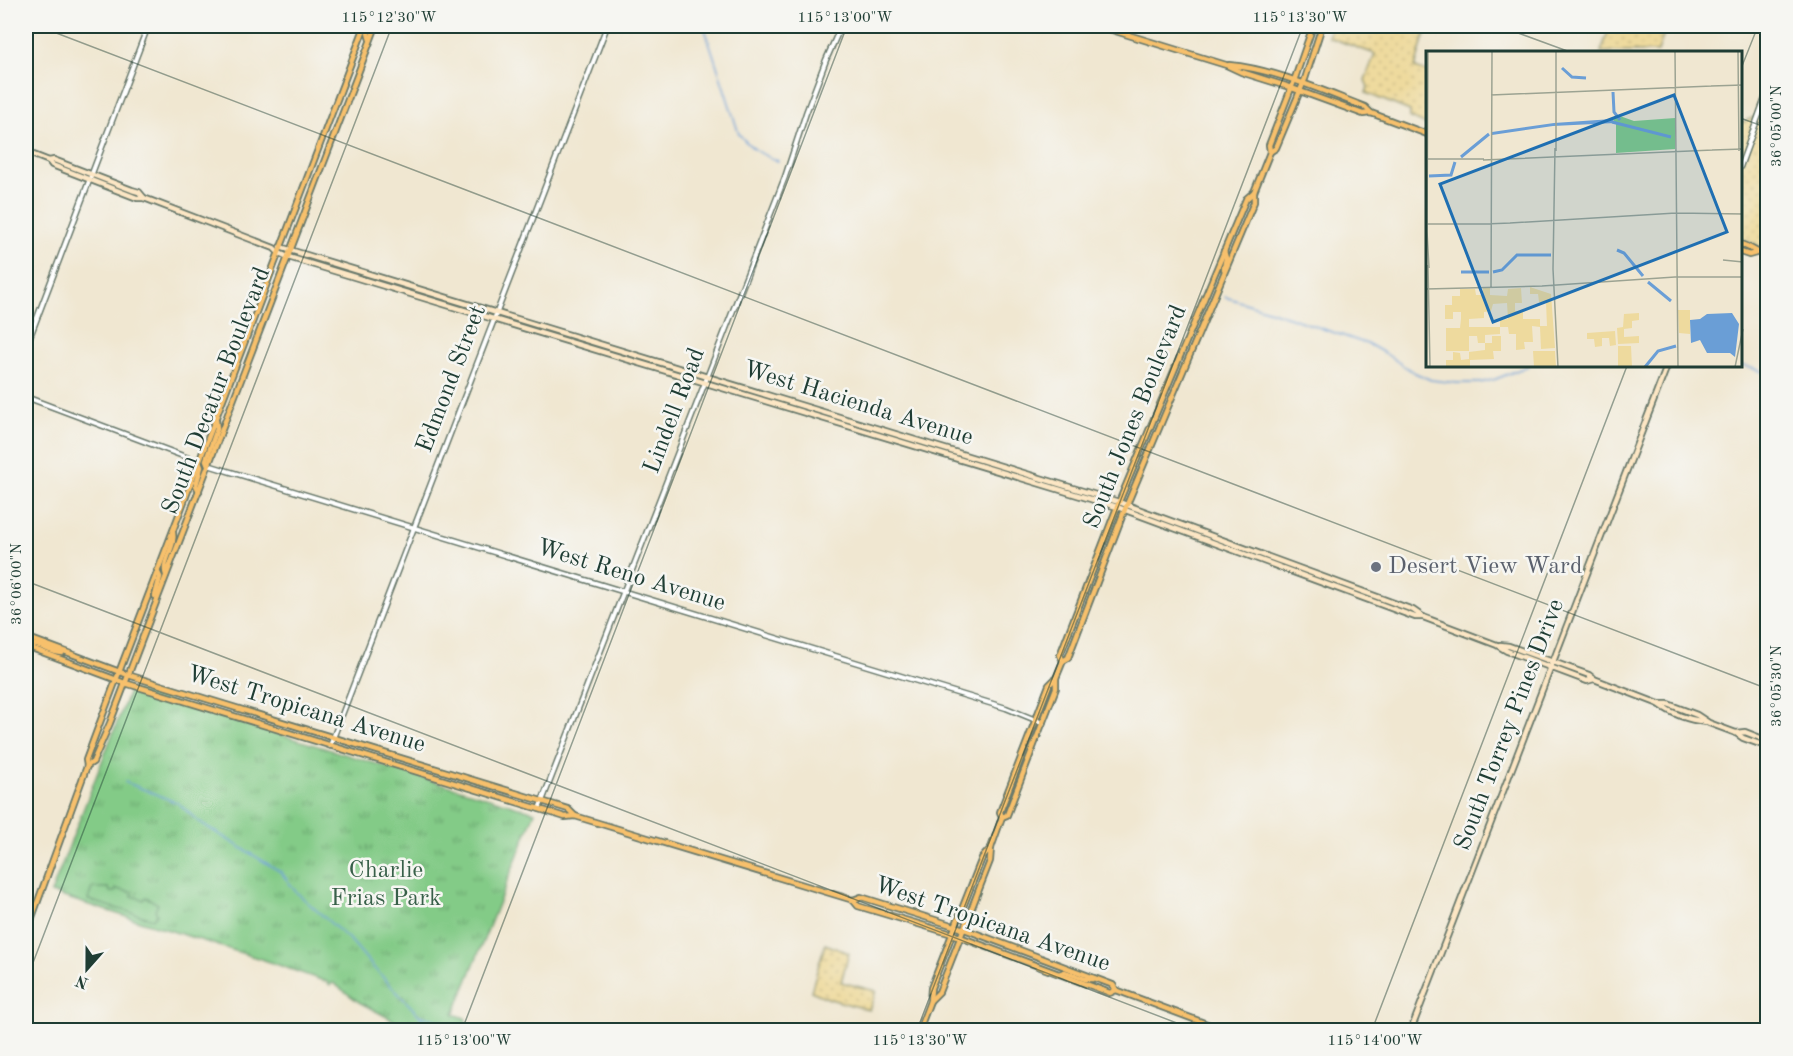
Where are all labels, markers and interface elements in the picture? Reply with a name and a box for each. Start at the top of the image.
text: 115°12'30"W [341,11,437,26]
text: 115°13'00"W [797,11,893,26]
text: 115°13'30"W [1252,11,1348,26]
inset map [1426,51,1742,368]
text: 36°05'00"N [1770,85,1785,167]
street label: South Decatur Boulevard [159,264,275,518]
street label: Edmond Street [413,302,491,456]
street label: South Jones Boulevard [1080,302,1192,532]
street label: Lindell Road [640,345,710,477]
street label: West Hacienda Avenue [740,358,976,450]
street label: West Reno Avenue [534,536,728,616]
text: 36°06'00"N [10,543,25,625]
place label: Desert View Ward [1388,555,1582,579]
marker: Desert View Ward [1369,560,1383,574]
street label: South Torrey Pines Drive [1451,596,1569,854]
text: 36°05'30"N [1770,645,1785,727]
street label: West Tropicana Avenue [184,662,428,758]
park label: Charlie Frias Park [331,859,441,911]
street label: West Tropicana Avenue [871,873,1113,977]
north arrow [57,939,117,999]
text: N [73,971,91,991]
text: 115°13'00"W [416,1034,512,1049]
text: 115°13'30"W [872,1034,968,1049]
text: 115°14'00"W [1327,1034,1423,1049]

